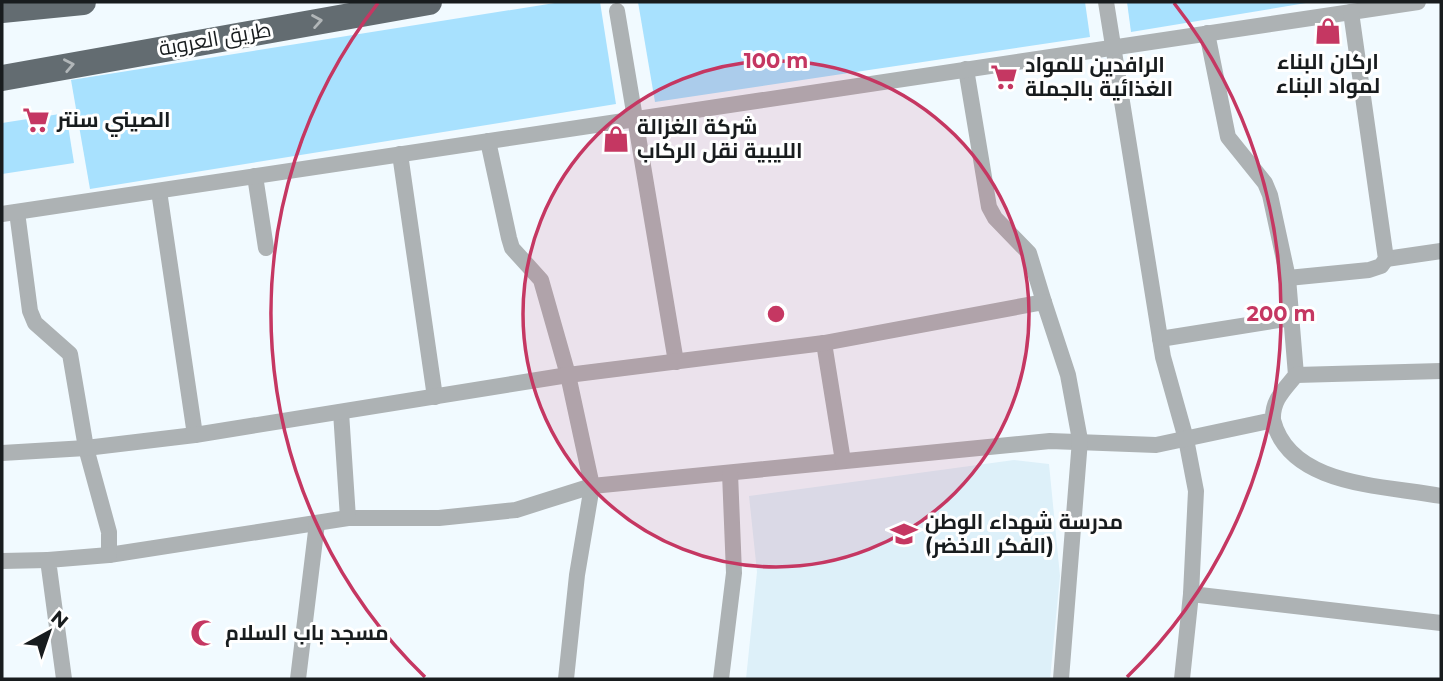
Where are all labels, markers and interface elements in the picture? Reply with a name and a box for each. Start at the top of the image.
one-way arrow [311,14,323,29]
street label: طريق العروبة [157,16,273,62]
shop icon: اركان البناء لمواد البناء [1313,16,1343,46]
text: 100 m [744,48,808,73]
place label: اركان البناء لمواد البناء [1276,49,1380,99]
place label: الرافدين للمواد الغذائية بالجملة [1025,52,1173,101]
one-way arrow [63,59,75,74]
supermarket icon: الرافدين للمواد الغذائية بالجملة [989,62,1019,92]
supermarket icon: الصيني سنتر [21,105,51,135]
place label: الصيني سنتر [56,107,171,137]
place label: شركة الغزالة الليبية نقل الركاب [637,114,803,163]
shop icon: شركة الغزالة الليبية نقل الركاب [601,124,631,154]
text: 200 m [1247,301,1315,326]
centre of rings [764,302,788,326]
place label: مدرسة شهداء الوطن (الفكر الاخضر) [925,509,1123,558]
school or university icon: مدرسة شهداء الوطن (الفكر الاخضر) [889,519,919,549]
north arrow [14,597,84,667]
text: N [46,606,73,633]
mosque icon: مسجد باب السلام [189,618,219,648]
place label: مسجد باب السلام [225,620,389,647]

